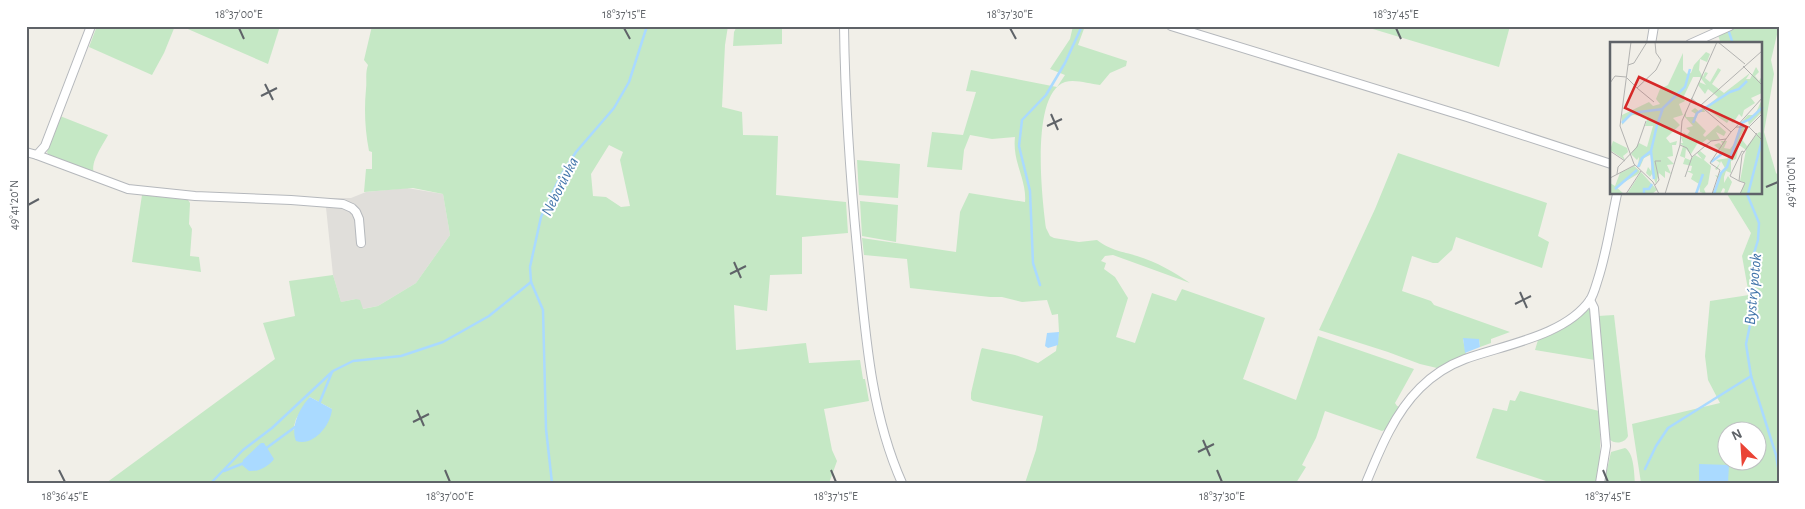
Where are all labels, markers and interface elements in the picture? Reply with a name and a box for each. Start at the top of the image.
text: 18°37'00"E [215,8,263,20]
text: 18°37'15"E [602,8,646,20]
text: 18°37'30"E [987,8,1033,20]
text: 18°37'45"E [1373,8,1419,20]
inset map [1610,42,1762,195]
water label: Neborůvka [538,155,581,218]
text: 49°41'00"N [1785,156,1797,208]
text: 49°41'20"N [8,180,20,230]
water label: Bystrý potok [1742,253,1765,326]
north arrow [1718,422,1768,472]
text: N [1730,427,1744,444]
text: 18°36'45"E [42,490,88,502]
text: 18°37'00"E [426,490,474,502]
text: 18°37'15"E [814,490,858,502]
text: 18°37'30"E [1199,490,1245,502]
text: 18°37'45"E [1585,490,1631,502]

